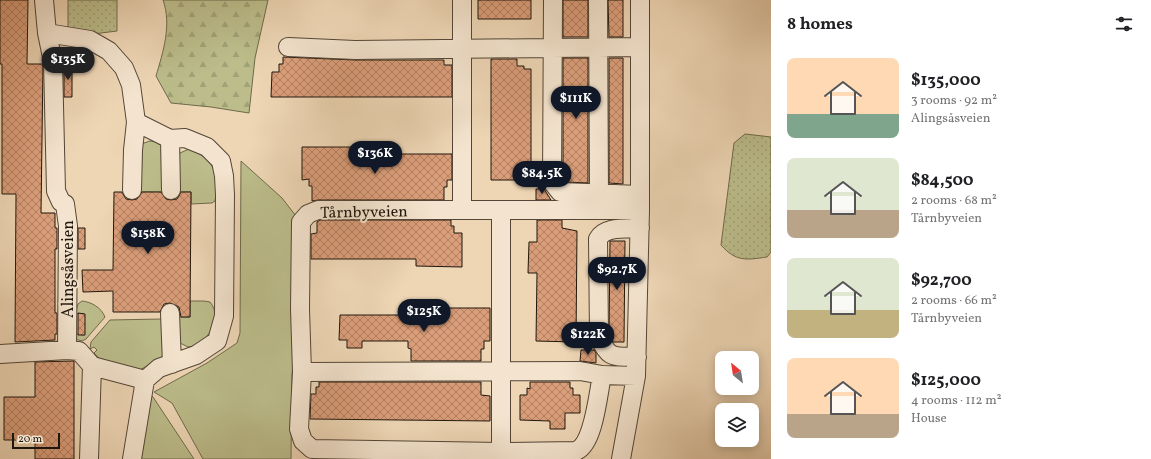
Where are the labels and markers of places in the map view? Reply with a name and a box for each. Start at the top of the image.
pin: $135K [40,47,96,81]
pin: $111K [548,86,604,120]
pin: $136K [347,141,403,175]
pin: $84.5K [509,161,575,195]
pin: $158K [120,221,176,255]
pin: $92.7K [584,257,650,291]
pin: $125K [396,299,452,333]
pin: $122K [560,322,616,356]

